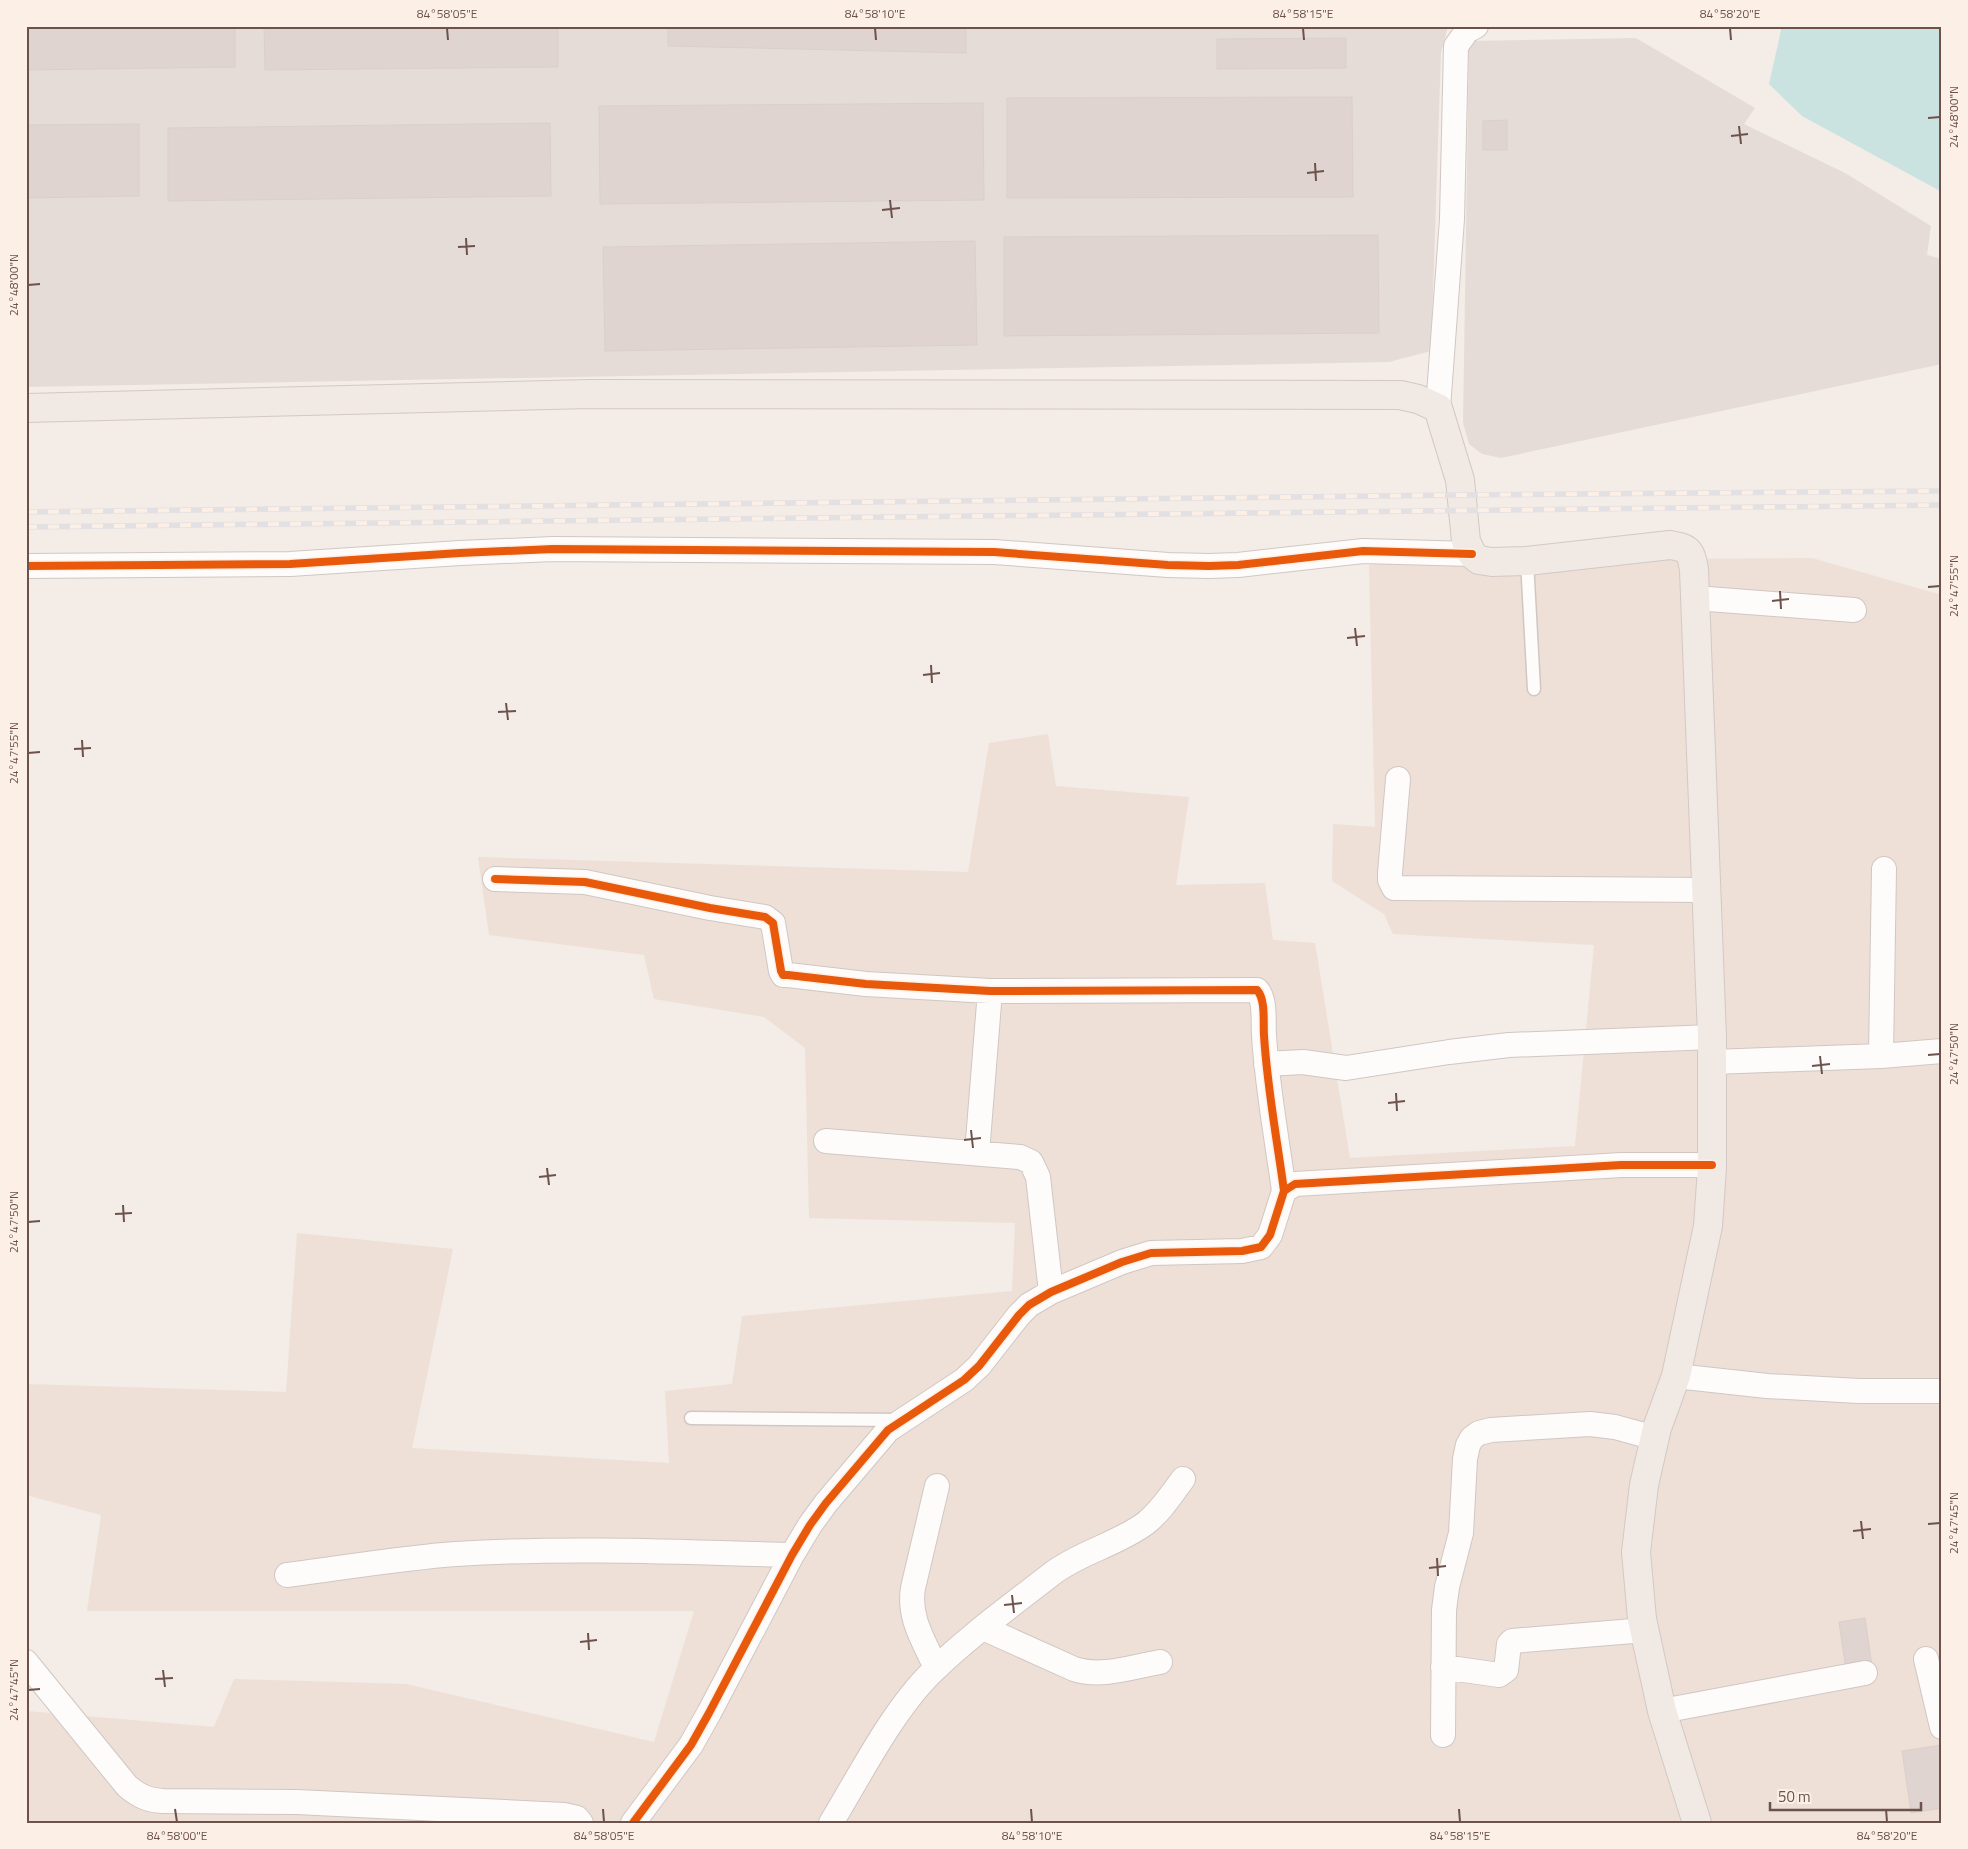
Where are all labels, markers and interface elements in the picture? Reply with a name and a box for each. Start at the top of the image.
text: 84°58'05"E [417,4,478,23]
text: 84°58'10"E [845,4,906,23]
text: 84°58'15"E [1273,4,1334,23]
text: 84°58'20"E [1700,4,1761,23]
text: 24°48'00"N [1944,86,1963,148]
text: 24°48'00"N [4,254,23,316]
text: 24°47'55"N [1944,555,1963,617]
text: 24°47'55"N [4,722,23,784]
text: 24°47'50"N [1944,1023,1963,1085]
text: 24°47'50"N [4,1191,23,1253]
text: 24°47'45"N [1944,1492,1963,1554]
text: 24°47'45"N [4,1659,23,1721]
scale bar [1770,1779,1922,1811]
text: 50 m [1778,1785,1811,1808]
text: 84°58'00"E [147,1826,208,1845]
text: 84°58'05"E [574,1826,635,1845]
text: 84°58'10"E [1002,1826,1063,1845]
text: 84°58'15"E [1430,1826,1491,1845]
text: 84°58'20"E [1857,1826,1918,1845]

